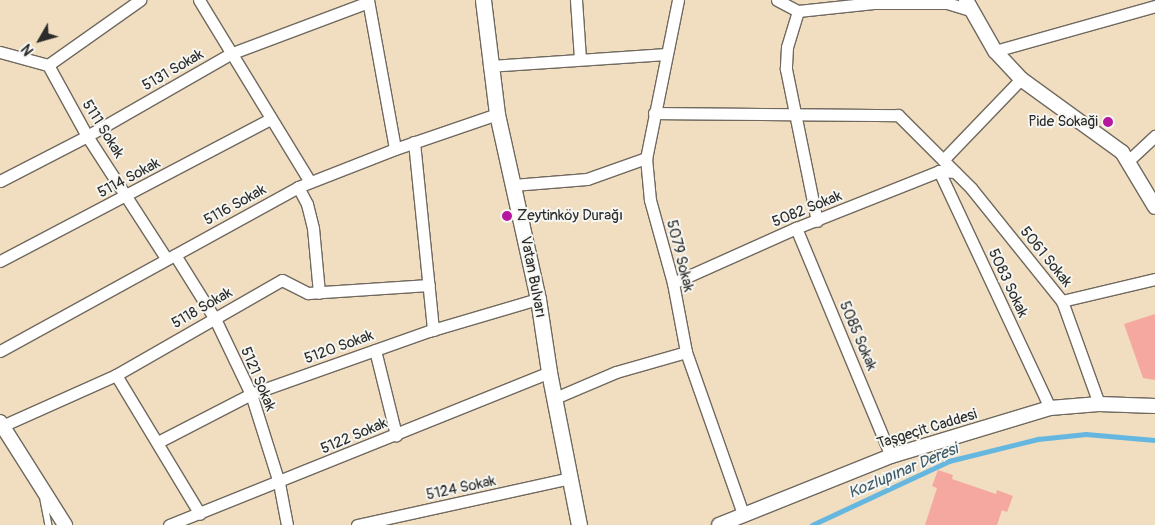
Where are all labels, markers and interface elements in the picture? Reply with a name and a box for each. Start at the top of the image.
north arrow [15,15,65,65]
text: N [18,41,37,59]
street label: 5131 Sokak [139,45,207,95]
street label: 5111 Sokak [78,97,128,161]
place label: Pide Sokaği [1028,113,1098,131]
marker: Pide Sokaği [1102,116,1114,128]
street label: 5114 Sokak [95,154,163,202]
street label: 5116 Sokak [201,181,269,229]
street label: 5082 Sokak [769,187,845,231]
place label: Zeytinköy Durağı [517,207,623,225]
marker: Zeytinköy Durağı [501,210,513,222]
street label: 5079 Sokak [662,218,698,294]
street label: 5061 Sokak [1016,223,1076,291]
street label: Vatan Bulvarı [516,235,550,319]
street label: 5083 Sokak [984,246,1032,320]
street label: 5118 Sokak [169,283,235,333]
street label: 5085 Sokak [835,299,881,373]
street label: 5120 Sokak [302,326,376,368]
street label: 5121 Sokak [236,344,280,414]
street label: Taşgeçit Caddesi [875,405,979,453]
street label: 5122 Sokak [318,414,390,458]
water label: Kozlupınar Deresi [845,439,961,503]
street label: 5124 Sokak [425,472,497,504]

